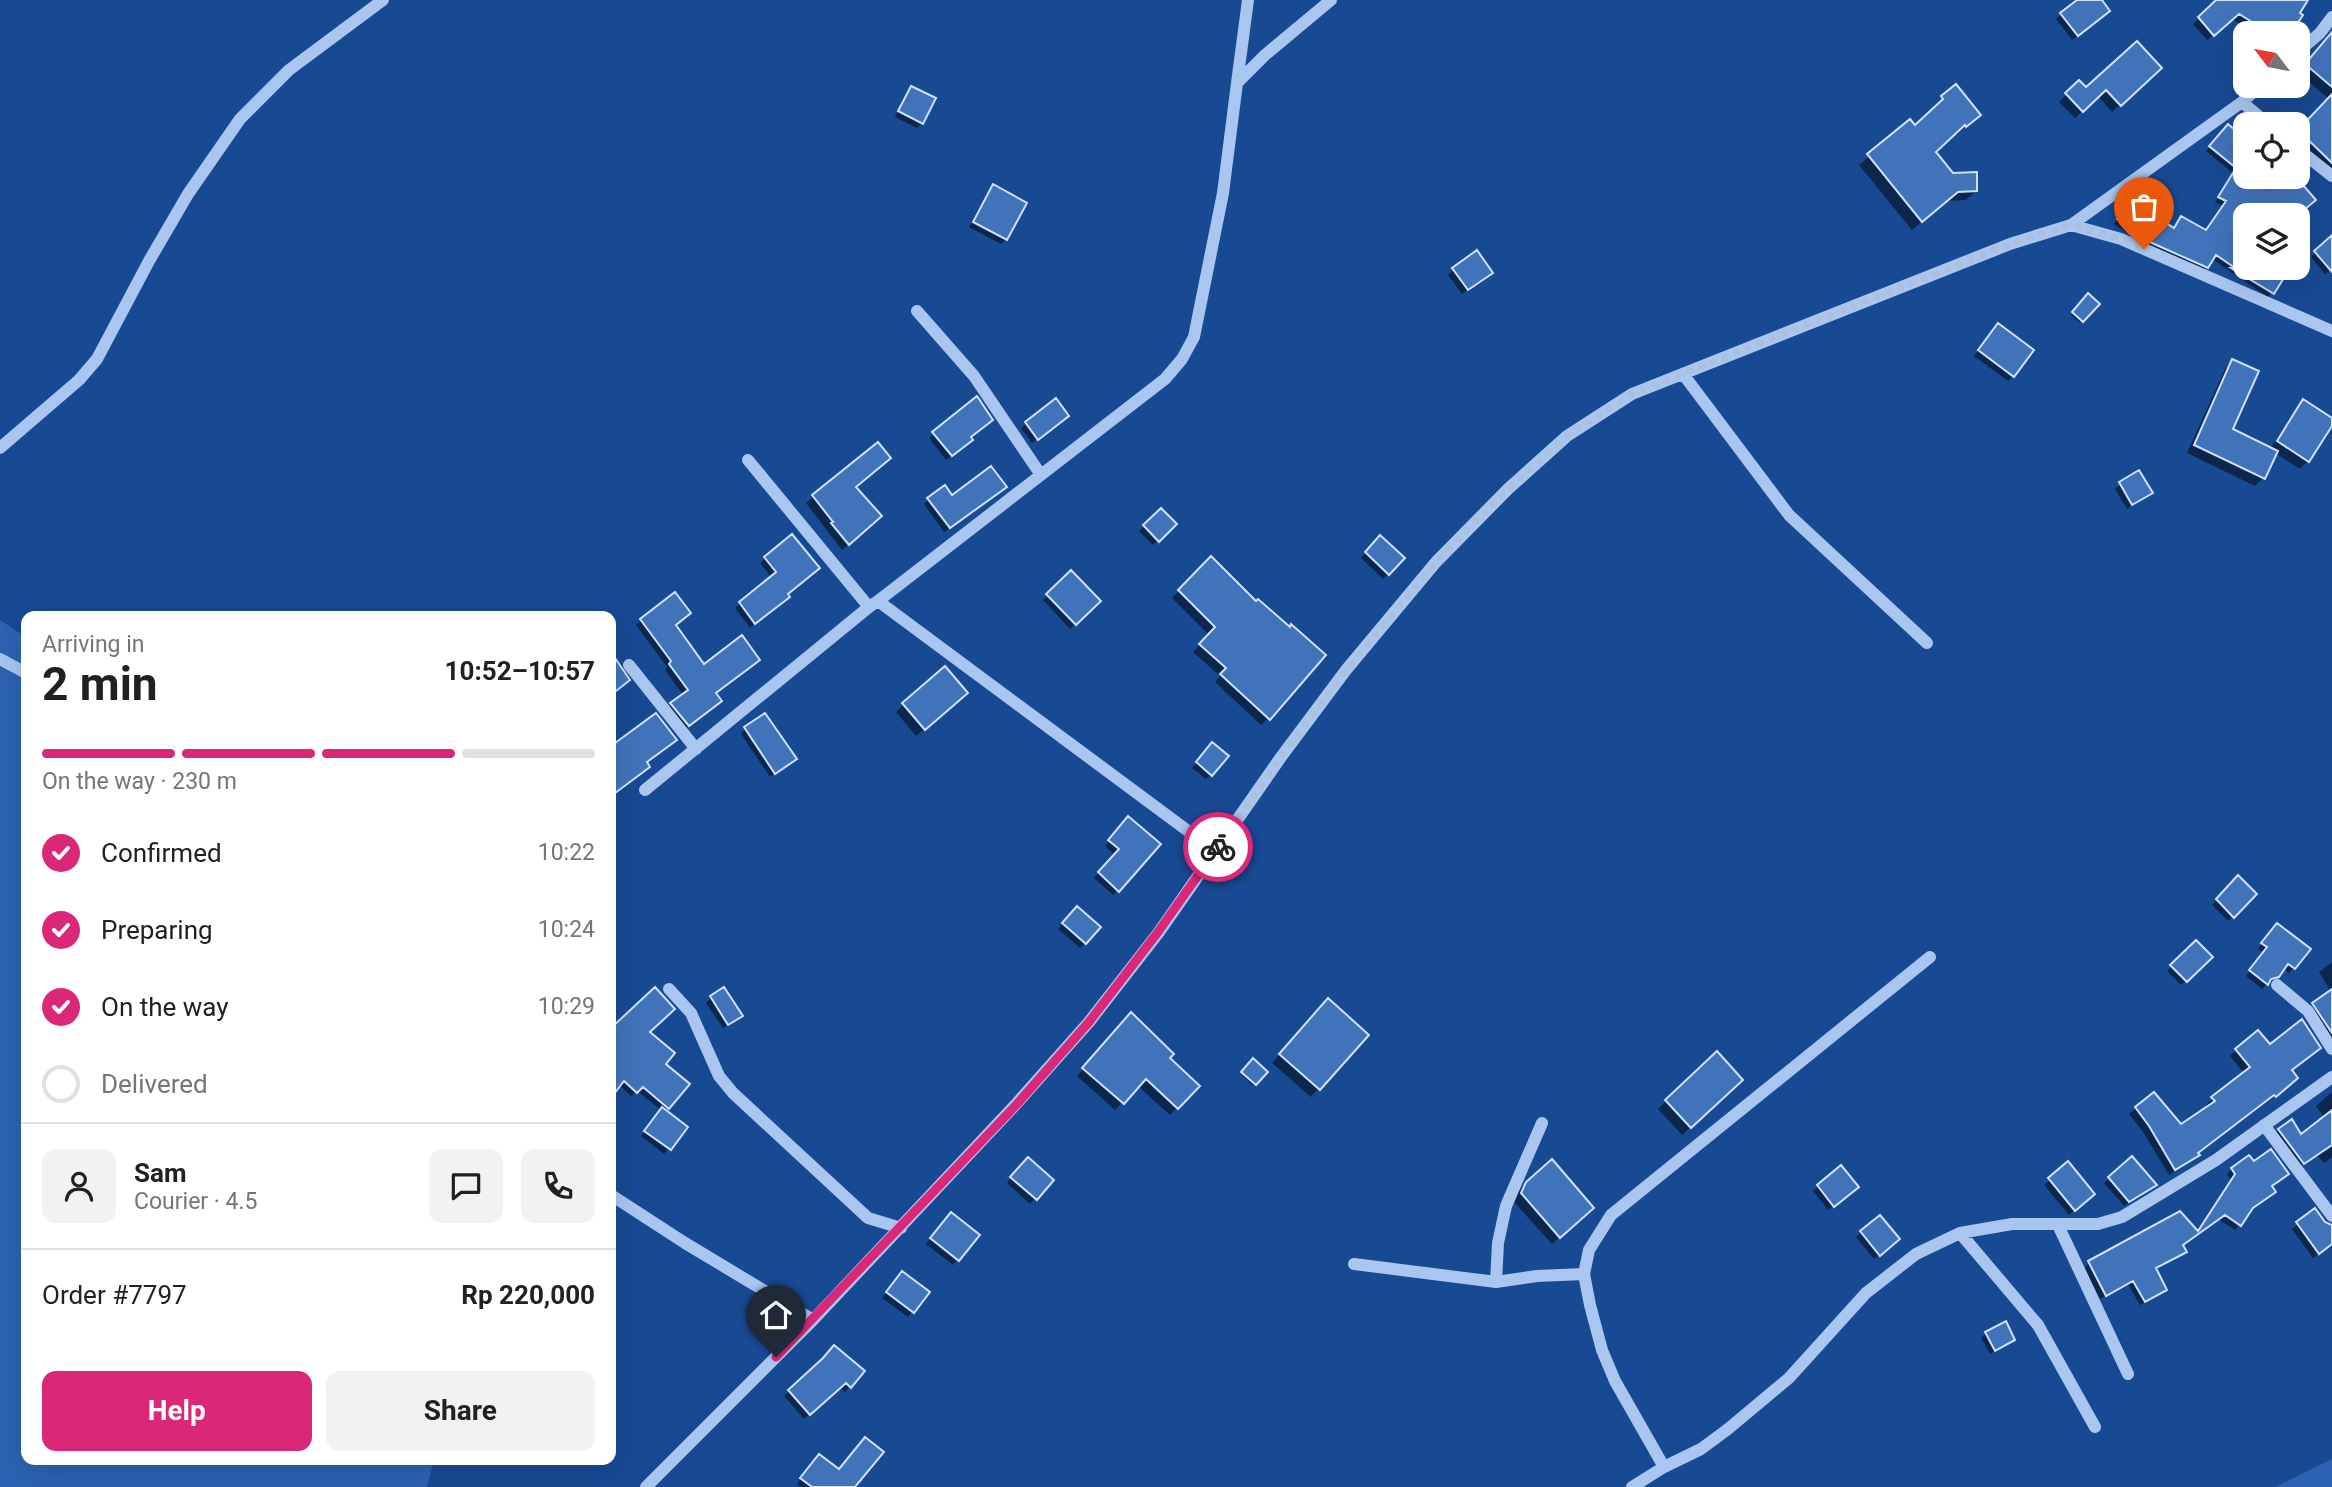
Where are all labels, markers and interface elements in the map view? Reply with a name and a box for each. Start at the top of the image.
north arrow [2233,21,2310,98]
map controls [2233,21,2310,280]
button: locate [2233,112,2310,189]
pin [2114,177,2174,249]
icon: bag [2125,188,2163,226]
button: layers [2233,203,2310,280]
text: Arriving in [42,631,145,658]
text: 10:52–10:57 [445,656,595,686]
text: 2 min [42,657,158,711]
text: On the way · 230 m [42,768,237,795]
courier [1183,812,1253,882]
icon: bike [1199,828,1237,866]
icon: check [42,834,80,872]
text: Confirmed [101,838,222,868]
text: 10:22 [538,839,595,866]
icon: check [42,911,80,949]
text: Preparing [101,915,213,945]
text: 10:24 [538,916,595,943]
icon: check [42,988,80,1026]
text: On the way [101,992,229,1022]
text: 10:29 [538,993,595,1020]
text: Delivered [101,1069,208,1099]
button: person [42,1149,116,1223]
button: chat [429,1149,503,1223]
button: phone [521,1149,595,1223]
text: Sam [134,1158,186,1188]
text: Courier · 4.5 [134,1188,257,1215]
text: Order #7797 [42,1280,187,1310]
text: Rp 220,000 [461,1280,595,1310]
pin [746,1285,806,1357]
icon: home [757,1296,795,1334]
button: Help [42,1371,312,1451]
button: Share [326,1371,595,1451]

